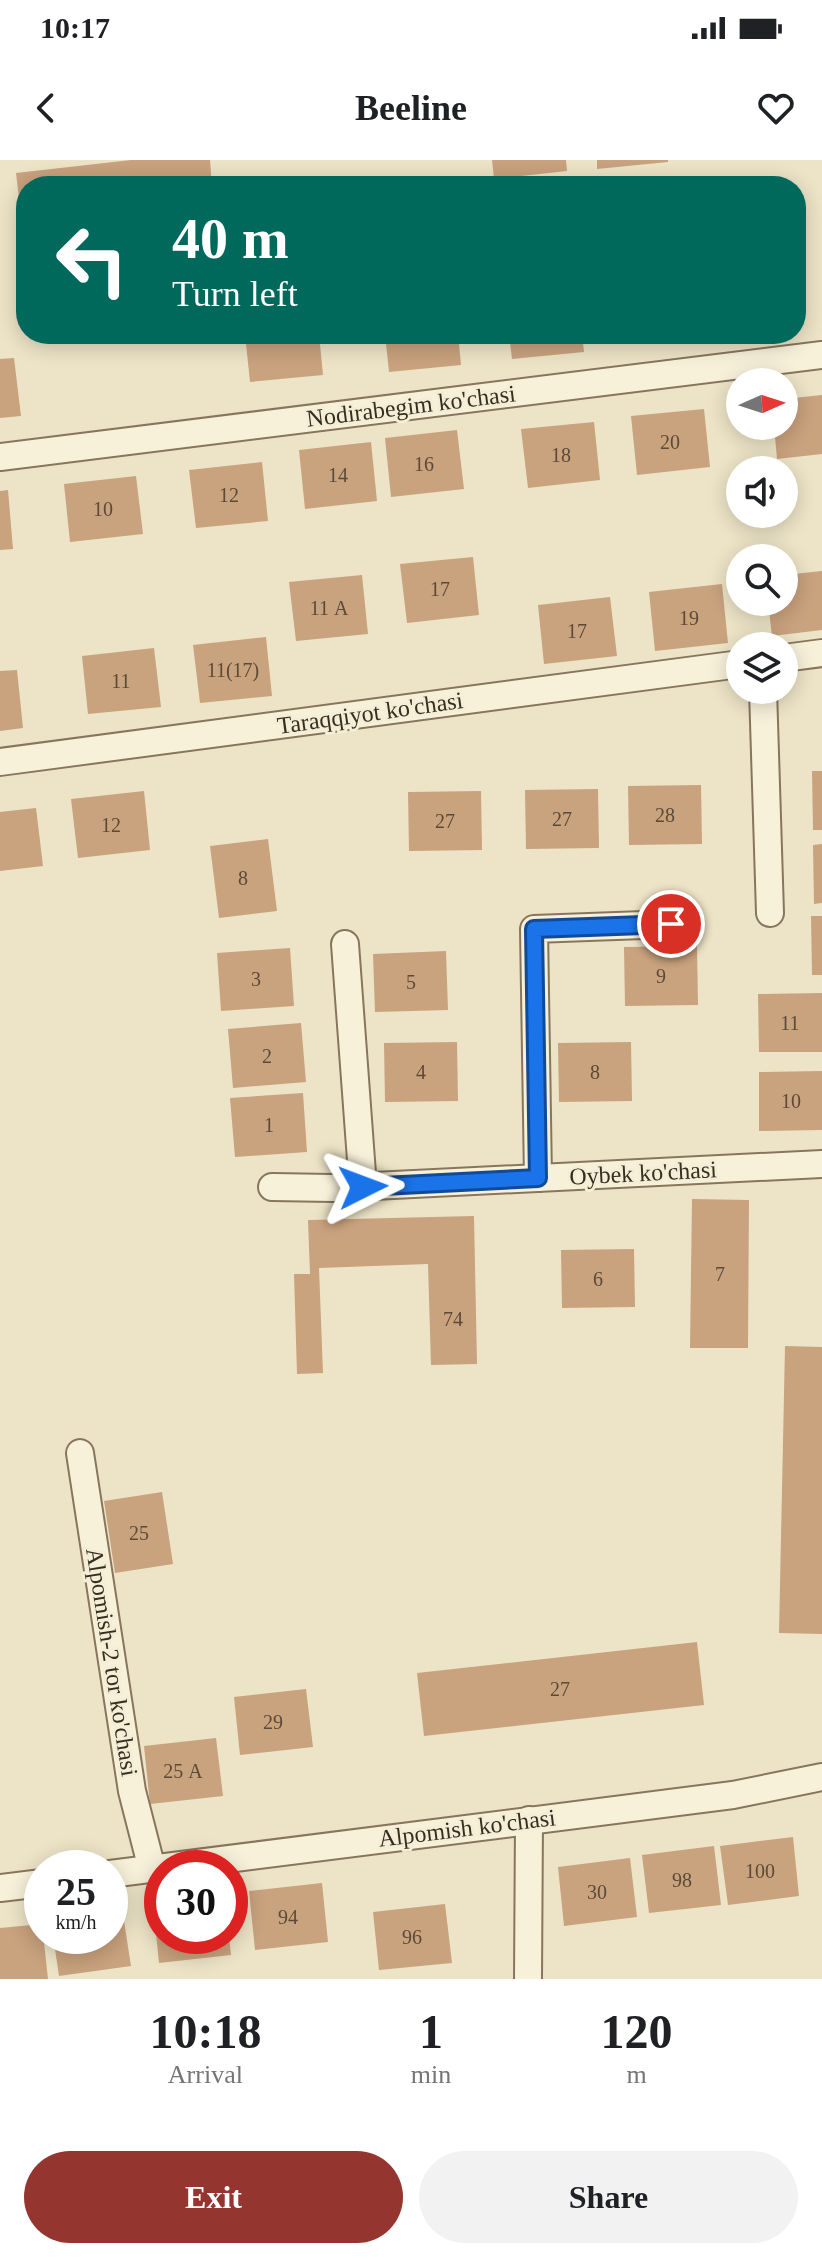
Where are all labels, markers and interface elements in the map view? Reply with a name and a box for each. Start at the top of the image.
text: 10:17 [40,11,110,44]
icon: back [24,86,68,130]
icon: heart [754,86,798,130]
text: Beeline [355,88,467,128]
icon: left [40,208,144,312]
text: 40 m [172,208,289,270]
text: Turn left [172,274,298,314]
north arrow [726,368,798,440]
map controls [726,368,798,704]
street label: Nodirabegim ko'chasi [305,380,517,432]
house number: 20 [660,431,680,453]
house number: 18 [551,444,571,466]
house number: 16 [414,453,434,475]
button: sound [726,456,798,528]
house number: 14 [328,464,348,486]
house number: 12 [219,484,239,506]
house number: 10 [93,498,113,520]
button: search [726,544,798,616]
house number: 17 [430,578,450,600]
house number: 11 А [310,597,349,619]
house number: 19 [679,607,699,629]
house number: 17 [567,620,587,642]
button: layers [726,632,798,704]
house number: 11(17) [207,659,259,682]
house number: 11 [111,670,131,692]
street label: Taraqqiyot ko'chasi [275,687,465,739]
house number: 28 [655,804,675,826]
house number: 27 [552,808,572,830]
house number: 27 [435,810,455,832]
house number: 12 [101,814,121,836]
house number: 8 [238,867,248,889]
pin [637,890,705,958]
icon: arrive [649,902,693,946]
house number: 9 [656,965,666,987]
house number: 3 [251,968,261,990]
house number: 5 [406,971,416,993]
house number: 11 [780,1012,800,1034]
house number: 2 [262,1045,272,1067]
house number: 4 [416,1061,426,1083]
house number: 8 [590,1061,600,1083]
house number: 10 [781,1090,801,1112]
house number: 1 [264,1114,274,1136]
position arrow [321,1145,405,1229]
street label: Oybek ko'chasi [569,1156,718,1190]
house number: 7 [715,1263,725,1285]
house number: 6 [593,1268,603,1290]
house number: 74 [443,1308,463,1330]
house number: 25 [129,1522,149,1544]
street label: Alpomish-2 tor ko'chasi [81,1546,143,1778]
house number: 27 [550,1678,570,1700]
house number: 29 [263,1711,283,1733]
house number: 25 А [163,1760,203,1782]
street label: Alpomish ko'chasi [377,1804,557,1852]
speed limit sign: 30 [144,1850,248,1954]
house number: 100 [745,1860,775,1882]
text: 25 [56,1869,96,1914]
house number: 98 [672,1869,692,1891]
house number: 30 [587,1881,607,1903]
house number: 94 [278,1906,298,1928]
text: km/h [55,1911,97,1933]
house number: 96 [402,1926,422,1948]
text: 10:18 [149,2005,261,2058]
text: 1 [419,2005,443,2058]
text: 120 [601,2005,673,2058]
text: Arrival [168,2060,243,2089]
text: min [411,2060,451,2089]
text: m [626,2060,647,2089]
button: Exit [24,2151,403,2243]
button: Share [419,2151,798,2243]

